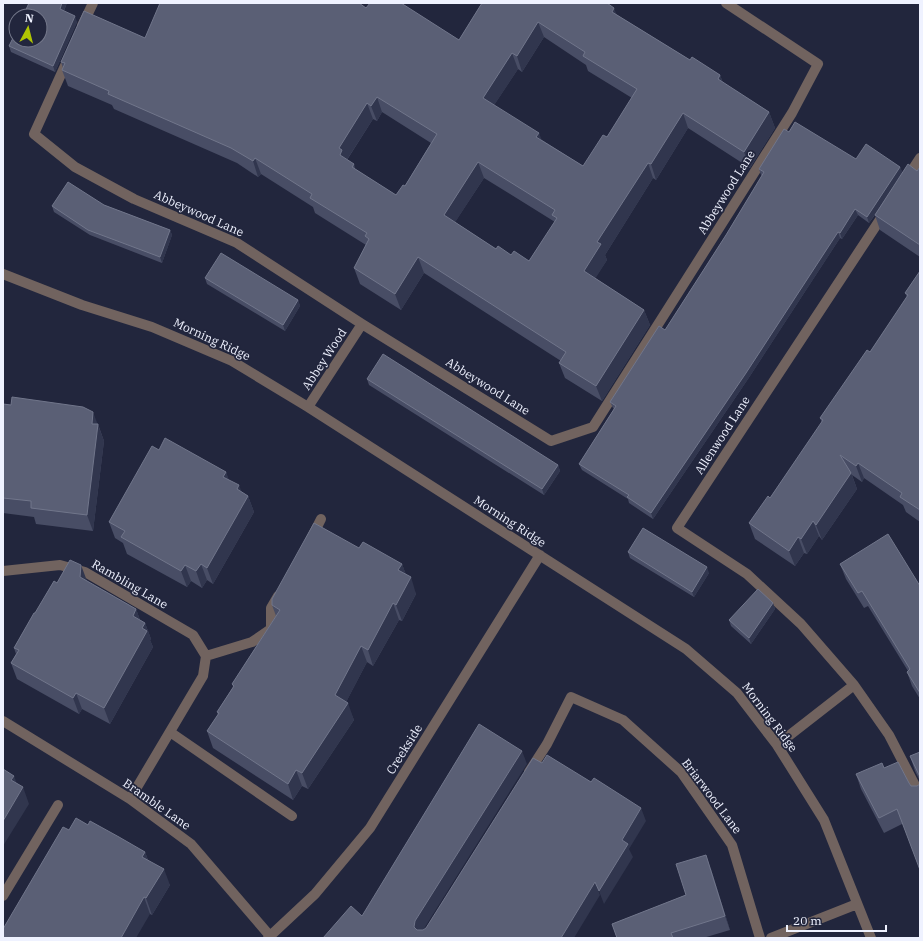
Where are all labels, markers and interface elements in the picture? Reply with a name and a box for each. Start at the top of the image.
north arrow [8,8,48,48]
text: N [24,11,35,26]
street label: Abbeywood Lane [694,147,758,237]
street label: Abbeywood Lane [152,187,246,239]
street label: Morning Ridge [171,315,253,363]
street label: Abbey Wood [299,325,349,393]
street label: Abbeywood Lane [443,354,533,418]
street label: Allenwood Lane [691,393,753,477]
street label: Morning Ridge [471,492,549,550]
street label: Rambling Lane [89,556,171,612]
street label: Morning Ridge [739,679,801,755]
street label: Creekside [383,721,425,777]
street label: Briarwood Lane [679,755,745,837]
street label: Bramble Lane [120,775,194,833]
scale bar [787,907,886,933]
text: 20 m [793,913,822,928]

